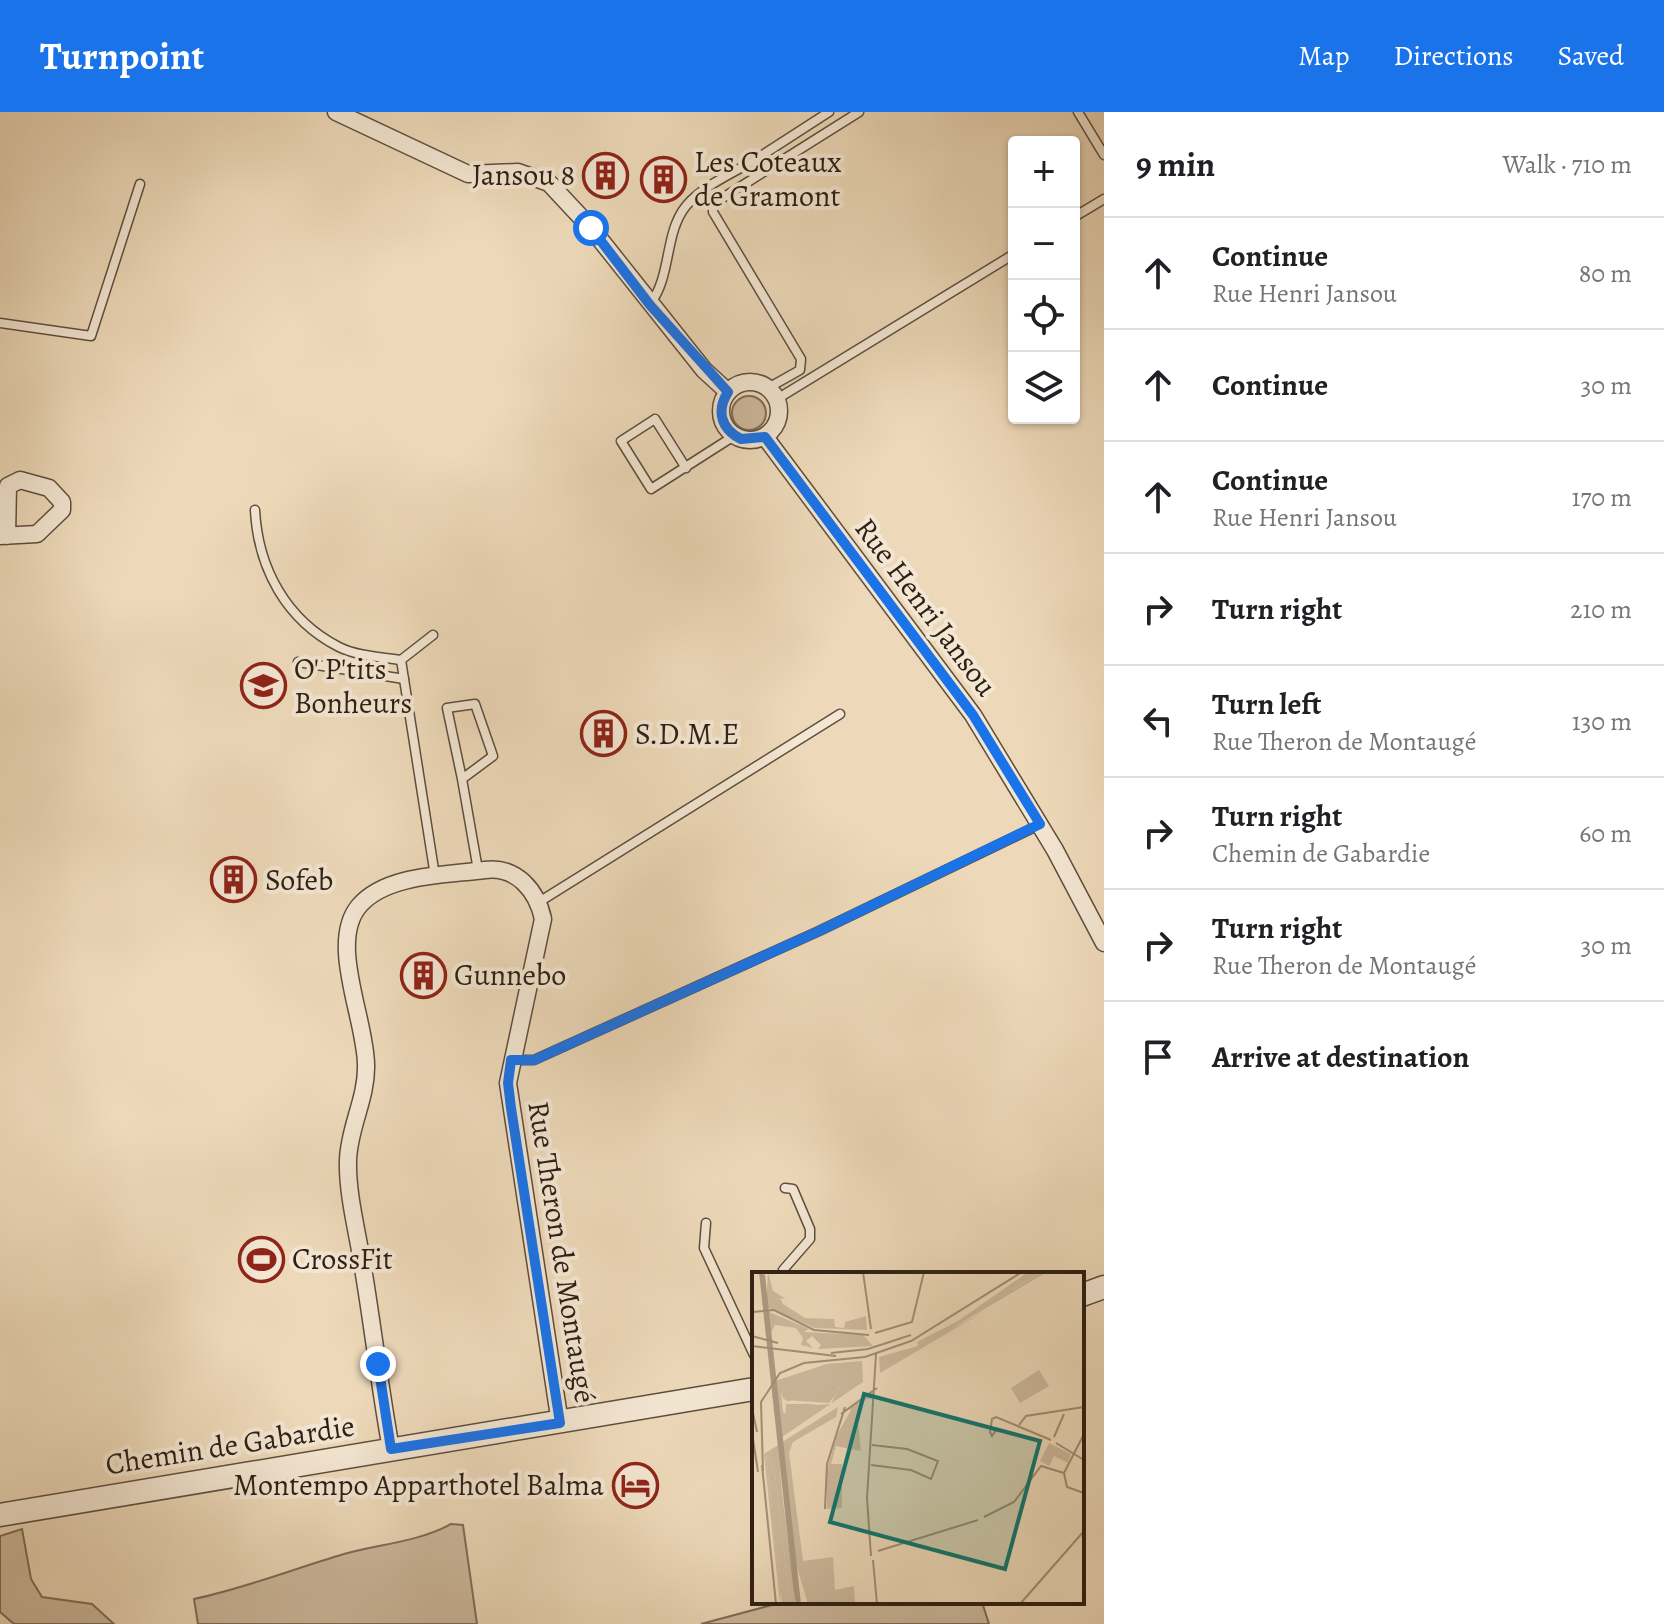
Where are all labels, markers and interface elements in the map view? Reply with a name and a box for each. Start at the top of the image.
text: Turnpoint [40,30,204,82]
text: Map [1298,37,1349,75]
text: Directions [1393,37,1514,75]
text: Saved [1558,37,1624,75]
map controls [1008,136,1080,424]
button: + [1008,136,1080,208]
text: 9 min [1136,141,1215,188]
place label: Les Coteaux de Gramont [694,142,842,216]
text: Walk · 710 m [1503,147,1632,182]
building icon: Jansou 8 [582,151,630,199]
place label: Jansou 8 [472,155,575,195]
building icon: Les Coteaux de Gramont [639,155,687,203]
button: − [1008,208,1080,280]
route start [573,210,609,246]
text: Continue [1212,236,1328,276]
icon: ahead [1136,251,1180,295]
text: 80 m [1579,256,1632,291]
text: Rue Henri Jansou [1212,276,1397,311]
button: locate [1008,280,1080,352]
button: layers [1008,352,1080,424]
icon: ahead [1136,363,1180,407]
text: Continue [1212,365,1328,405]
text: 30 m [1581,368,1632,403]
text: Continue [1212,460,1328,500]
icon: ahead [1136,475,1180,519]
text: 170 m [1572,480,1632,515]
text: Rue Henri Jansou [1212,500,1397,535]
street label: Rue Henri Jansou [846,510,1007,705]
icon: right [1136,587,1180,631]
text: Turn right [1212,589,1342,629]
text: 210 m [1570,592,1632,627]
place label: O' P'tits Bonheurs [294,649,412,723]
school or university icon: O' P'tits Bonheurs [239,662,287,710]
text: Turn left [1212,684,1321,724]
icon: left [1136,699,1180,743]
text: 130 m [1572,704,1632,739]
building icon: S.D.M.E [580,710,628,758]
place label: S.D.M.E [635,714,739,754]
text: Rue Theron de Montaugé [1212,724,1476,759]
text: Turn right [1212,796,1342,836]
icon: right [1136,811,1180,855]
text: 60 m [1579,816,1632,851]
text: Chemin de Gabardie [1212,836,1430,871]
building icon: Sofeb [210,856,258,904]
place label: Sofeb [265,860,333,900]
text: Turn right [1212,908,1342,948]
icon: right [1136,923,1180,967]
text: 30 m [1581,928,1632,963]
text: Rue Theron de Montaugé [1212,948,1476,983]
building icon: Gunnebo [399,951,447,999]
place label: Gunnebo [454,955,566,995]
icon: arrive [1136,1035,1180,1079]
text: Arrive at destination [1212,1037,1469,1077]
street label: Rue Theron de Montaugé [518,1098,606,1406]
sports icon: CrossFit [237,1235,285,1283]
place label: CrossFit [292,1239,393,1279]
inset map [752,1272,1084,1604]
route end [360,1346,396,1382]
street label: Chemin de Gabardie [103,1406,357,1484]
hotel icon: Montempo Apparthotel Balma [611,1461,659,1509]
place label: Montempo Apparthotel Balma [233,1465,604,1505]

